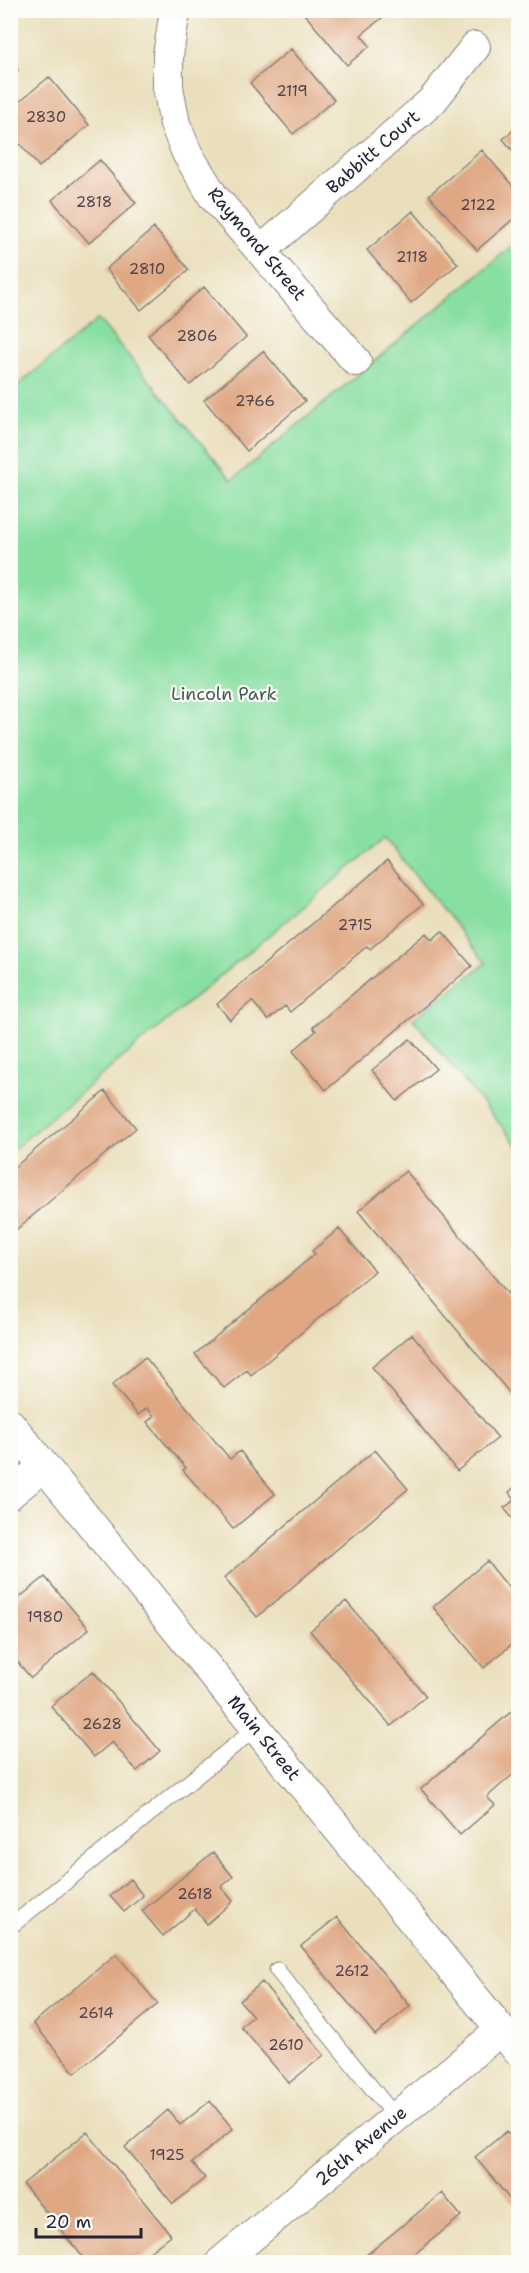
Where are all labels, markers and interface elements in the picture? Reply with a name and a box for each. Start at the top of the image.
house number: 2119 [276,81,308,101]
street label: Babbitt Court [321,105,425,199]
house number: 2830 [26,107,66,127]
street label: Raymond Street [203,182,312,306]
house number: 2818 [76,192,112,212]
house number: 2122 [460,195,496,215]
house number: 2118 [396,247,428,267]
house number: 2810 [129,259,165,279]
house number: 2806 [177,326,217,346]
house number: 2766 [235,391,275,411]
park label: Lincoln Park [171,682,277,706]
house number: 2715 [338,915,372,935]
house number: 1980 [27,1607,63,1627]
street label: Main Street [222,1690,306,1786]
house number: 2628 [82,1714,122,1734]
house number: 2618 [177,1884,213,1904]
house number: 2612 [334,1961,370,1981]
house number: 2614 [78,2003,114,2023]
house number: 2610 [268,2035,304,2055]
street label: 26th Avenue [310,2101,412,2191]
house number: 1925 [150,2145,184,2165]
scale bar [36,2201,141,2239]
text: 20 m [45,2210,91,2234]

